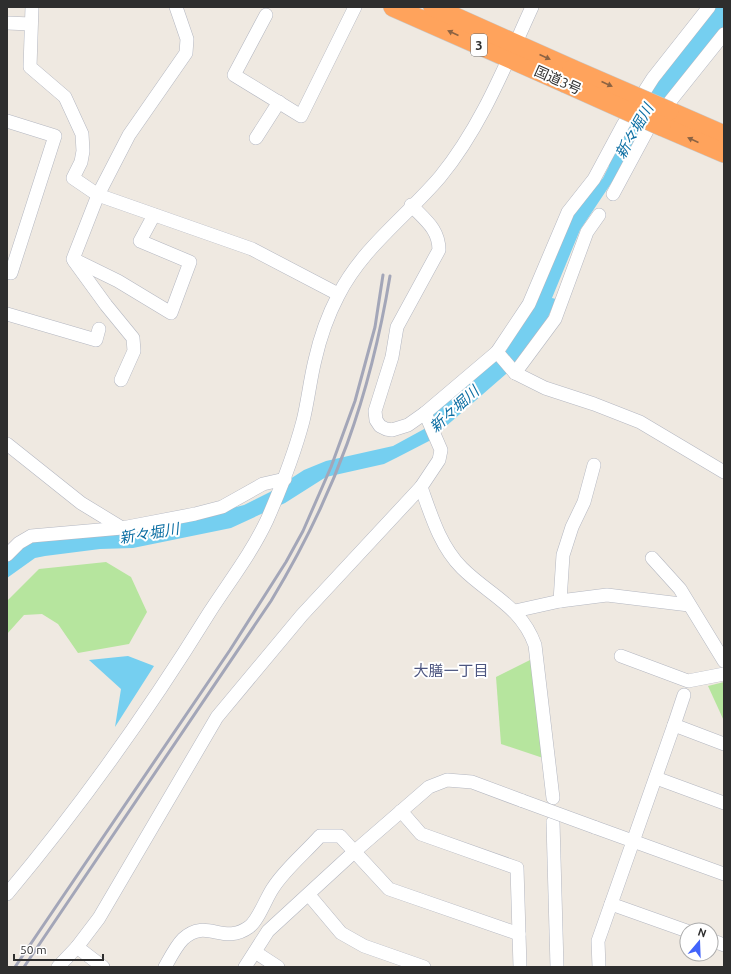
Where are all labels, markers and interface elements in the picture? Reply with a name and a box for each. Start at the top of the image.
one-way arrow [446,30,458,36]
road number: 3 [471,34,487,56]
one-way arrow [539,54,551,60]
street label: 国道3号 [532,63,584,97]
one-way arrow [602,81,613,87]
water label: 新々堀川 [612,99,657,161]
one-way arrow [686,136,698,142]
water label: 新々堀川 [426,381,483,435]
water label: 新々堀川 [118,520,182,546]
district label: 大膳一丁目 [413,662,489,679]
north arrow [679,922,719,962]
text: N [696,926,708,940]
scale bar [14,936,103,962]
text: 50 m [20,943,47,956]

